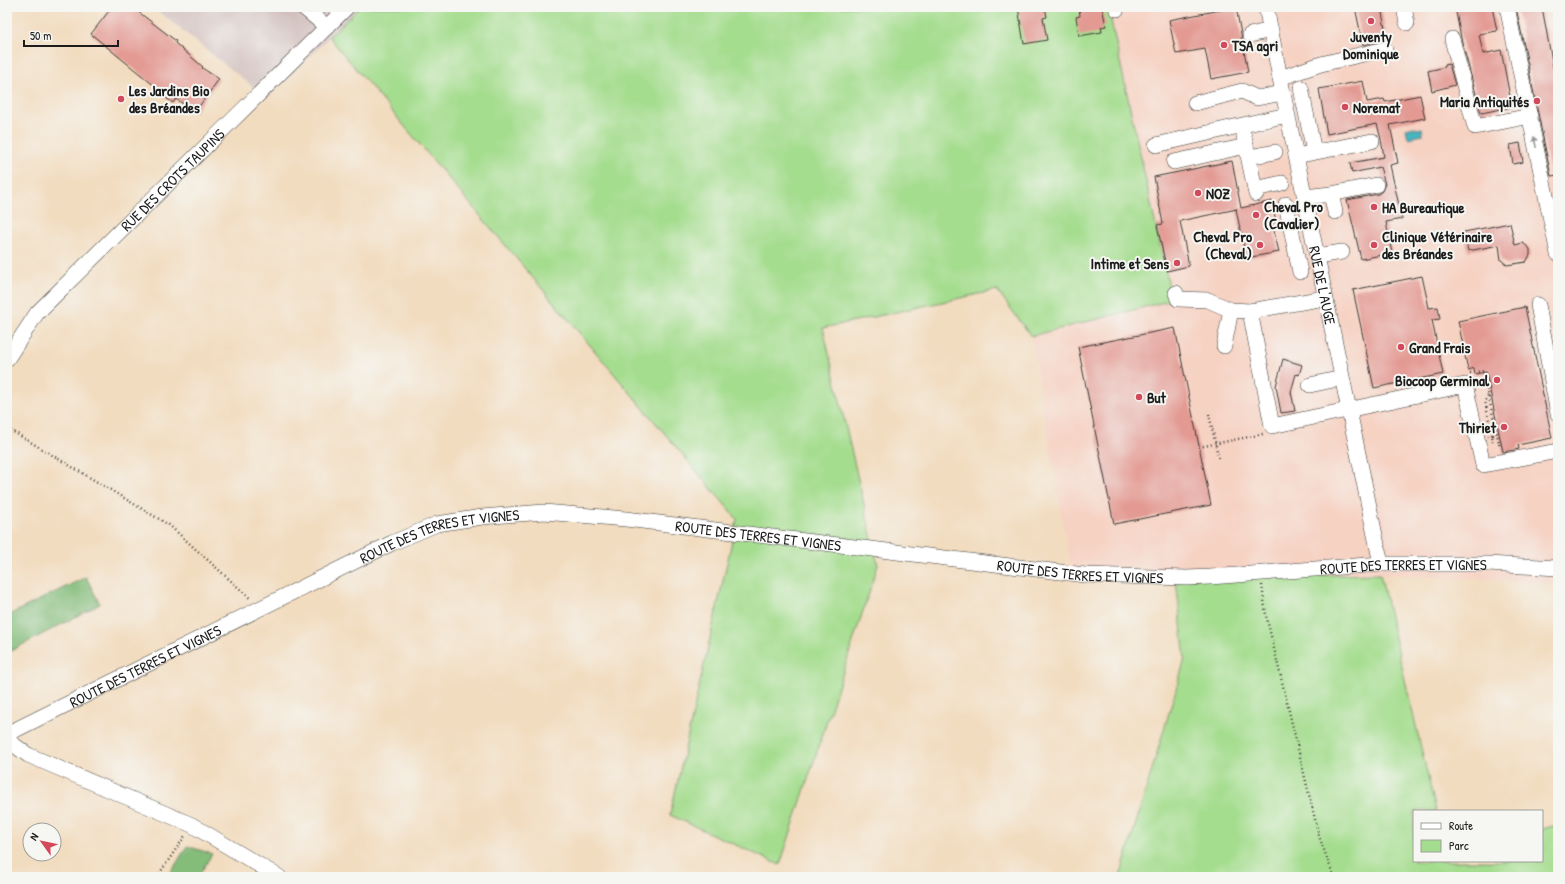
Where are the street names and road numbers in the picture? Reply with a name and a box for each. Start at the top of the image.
street label: RUE DES CROTS TAUPINS [116,123,229,236]
street label: RUE DE L'AUGE [1305,244,1341,327]
street label: ROUTE DES TERRES ET VIGNES [356,504,520,568]
street label: ROUTE DES TERRES ET VIGNES [674,515,843,556]
street label: ROUTE DES TERRES ET VIGNES [996,554,1164,588]
street label: ROUTE DES TERRES ET VIGNES [1319,554,1487,579]
street label: ROUTE DES TERRES ET VIGNES [66,619,224,712]

